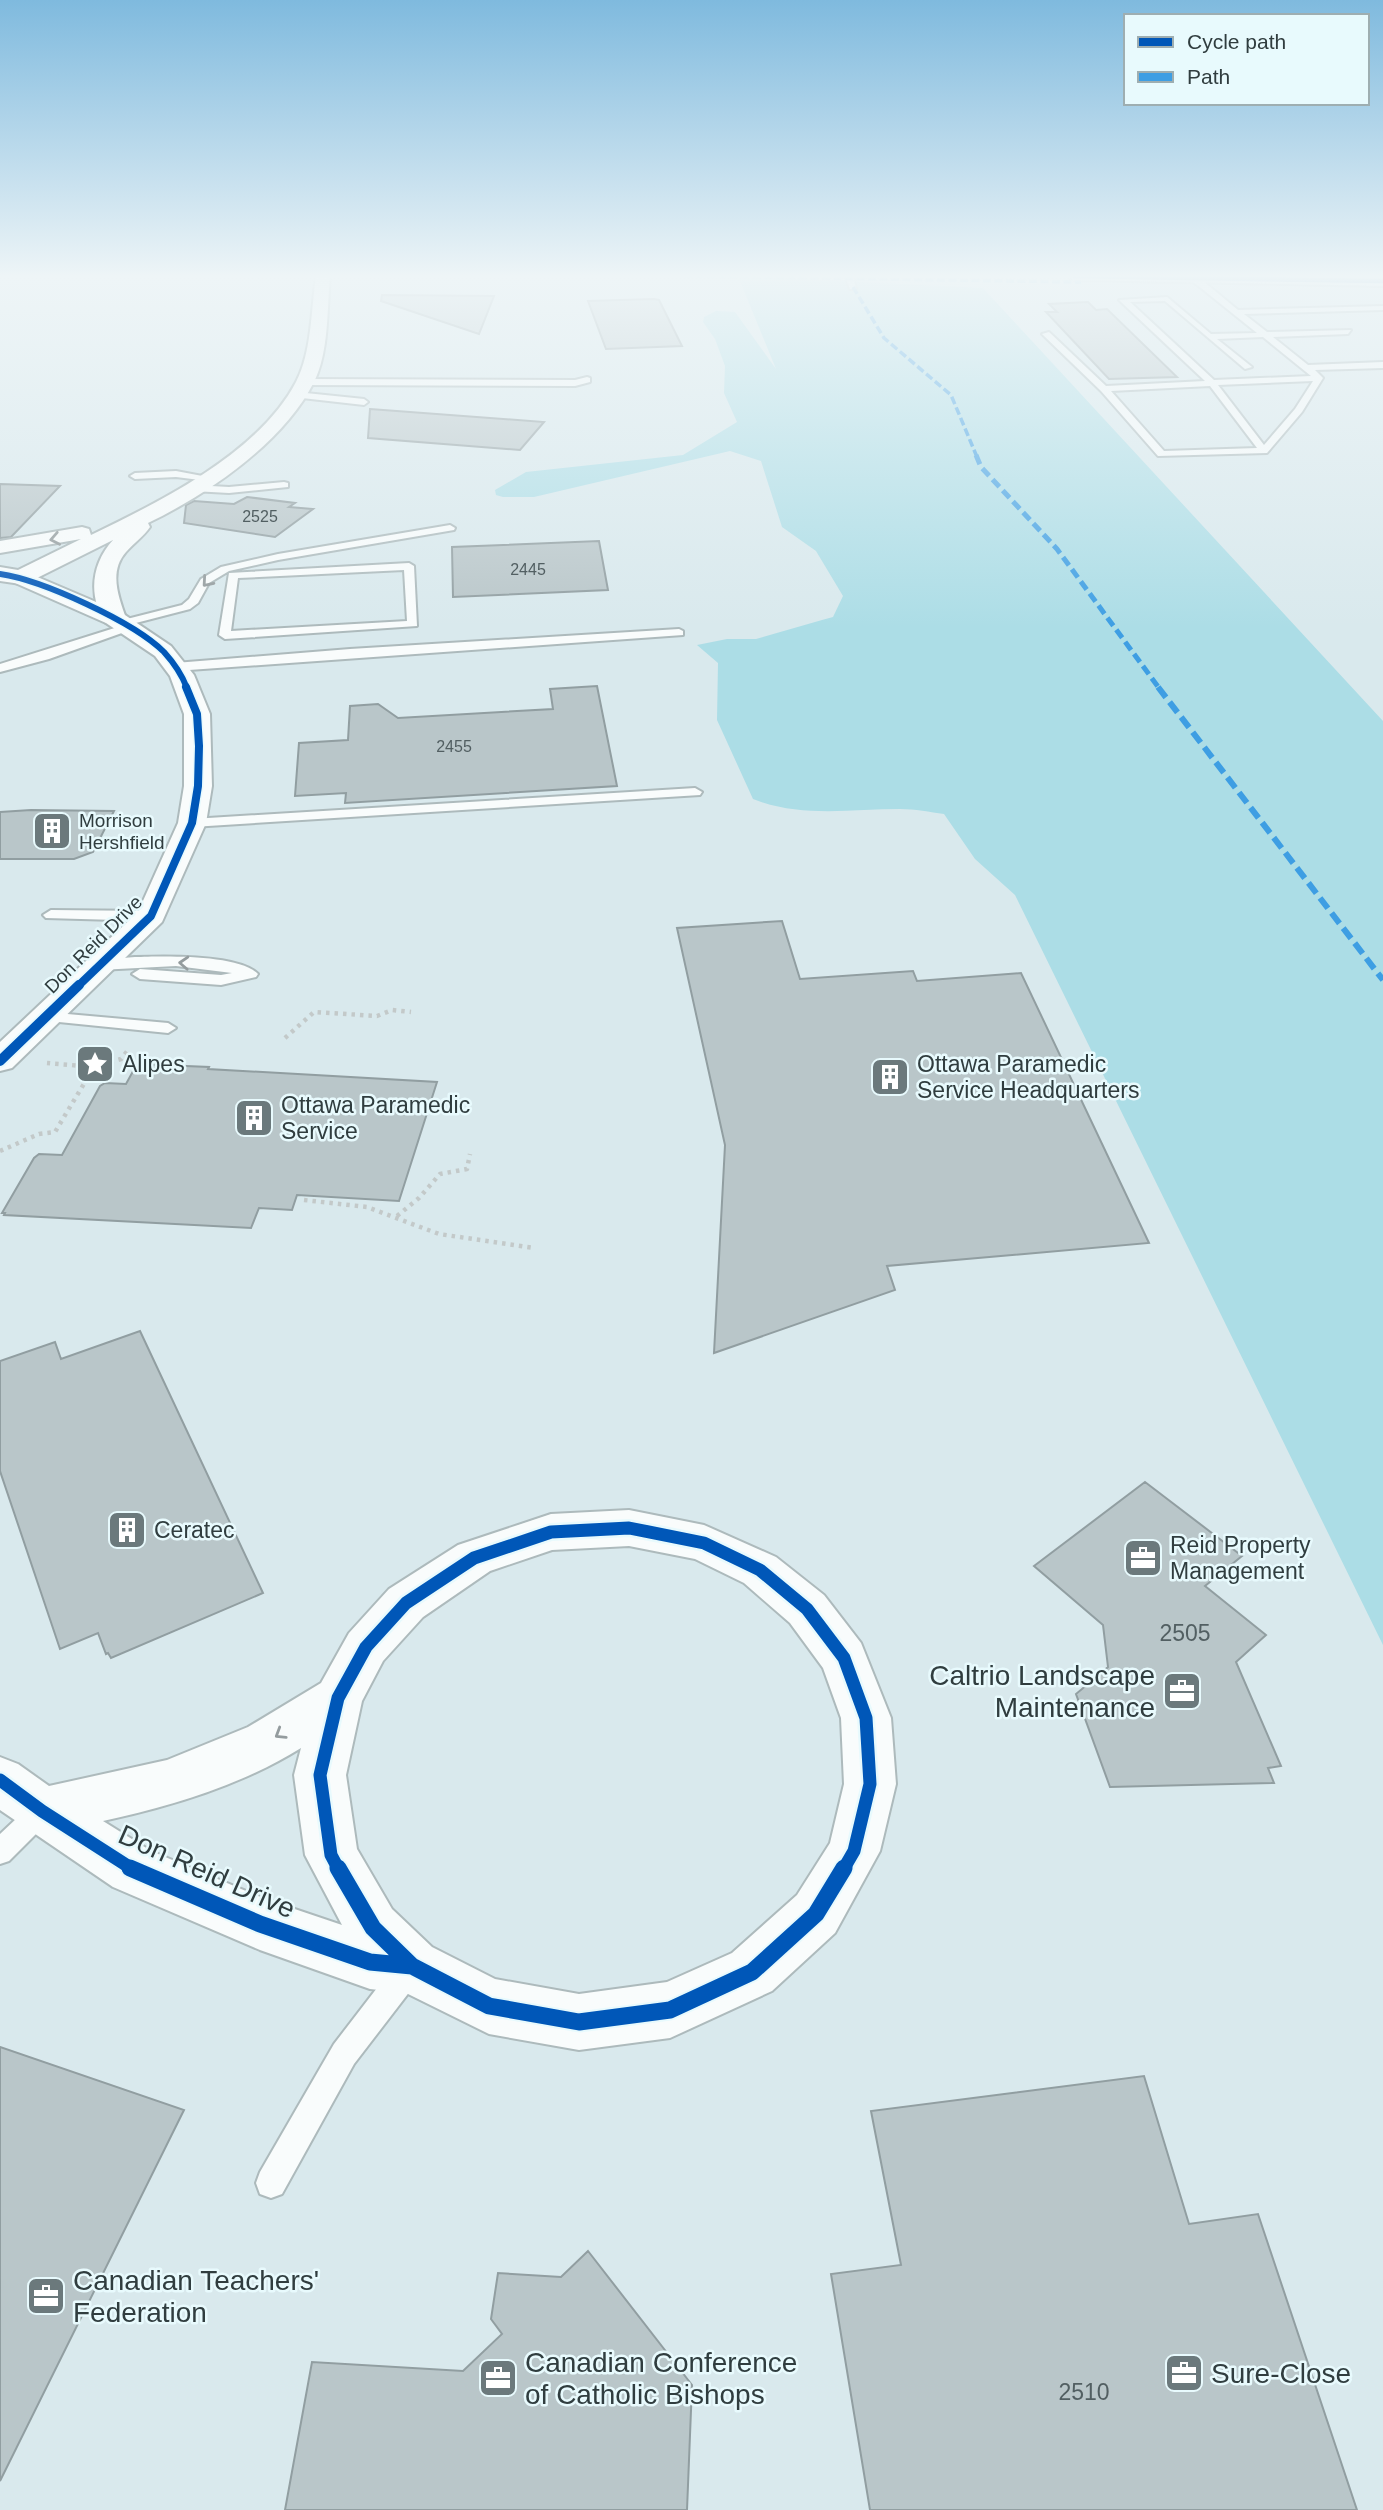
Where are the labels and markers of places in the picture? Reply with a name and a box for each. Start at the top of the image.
building icon: Morrison Hershfield [31,810,73,852]
place label: Morrison Hershfield [79,810,165,853]
place icon: Alipes [74,1043,116,1085]
place label: Alipes [122,1051,185,1077]
place label: Ottawa Paramedic Service Headquarters [917,1051,1139,1103]
building icon: Ottawa Paramedic Service Headquarters [869,1056,911,1098]
place label: Ottawa Paramedic Service [281,1092,470,1144]
building icon: Ottawa Paramedic Service [233,1097,275,1139]
building icon: Ceratec [106,1509,148,1551]
place label: Ceratec [154,1517,235,1543]
place label: Reid Property Management [1170,1532,1311,1584]
office icon: Reid Property Management [1122,1537,1164,1579]
place label: Caltrio Landscape Maintenance [929,1660,1155,1723]
office icon: Caltrio Landscape Maintenance [1161,1670,1203,1712]
place label: Canadian Teachers' Federation [73,2265,319,2328]
office icon: Canadian Teachers' Federation [25,2275,67,2317]
place label: Canadian Conference of Catholic Bishops [525,2347,797,2410]
office icon: Sure-Close [1163,2352,1205,2394]
office icon: Canadian Conference of Catholic Bishops [477,2357,519,2399]
place label: Sure-Close [1211,2358,1351,2389]

